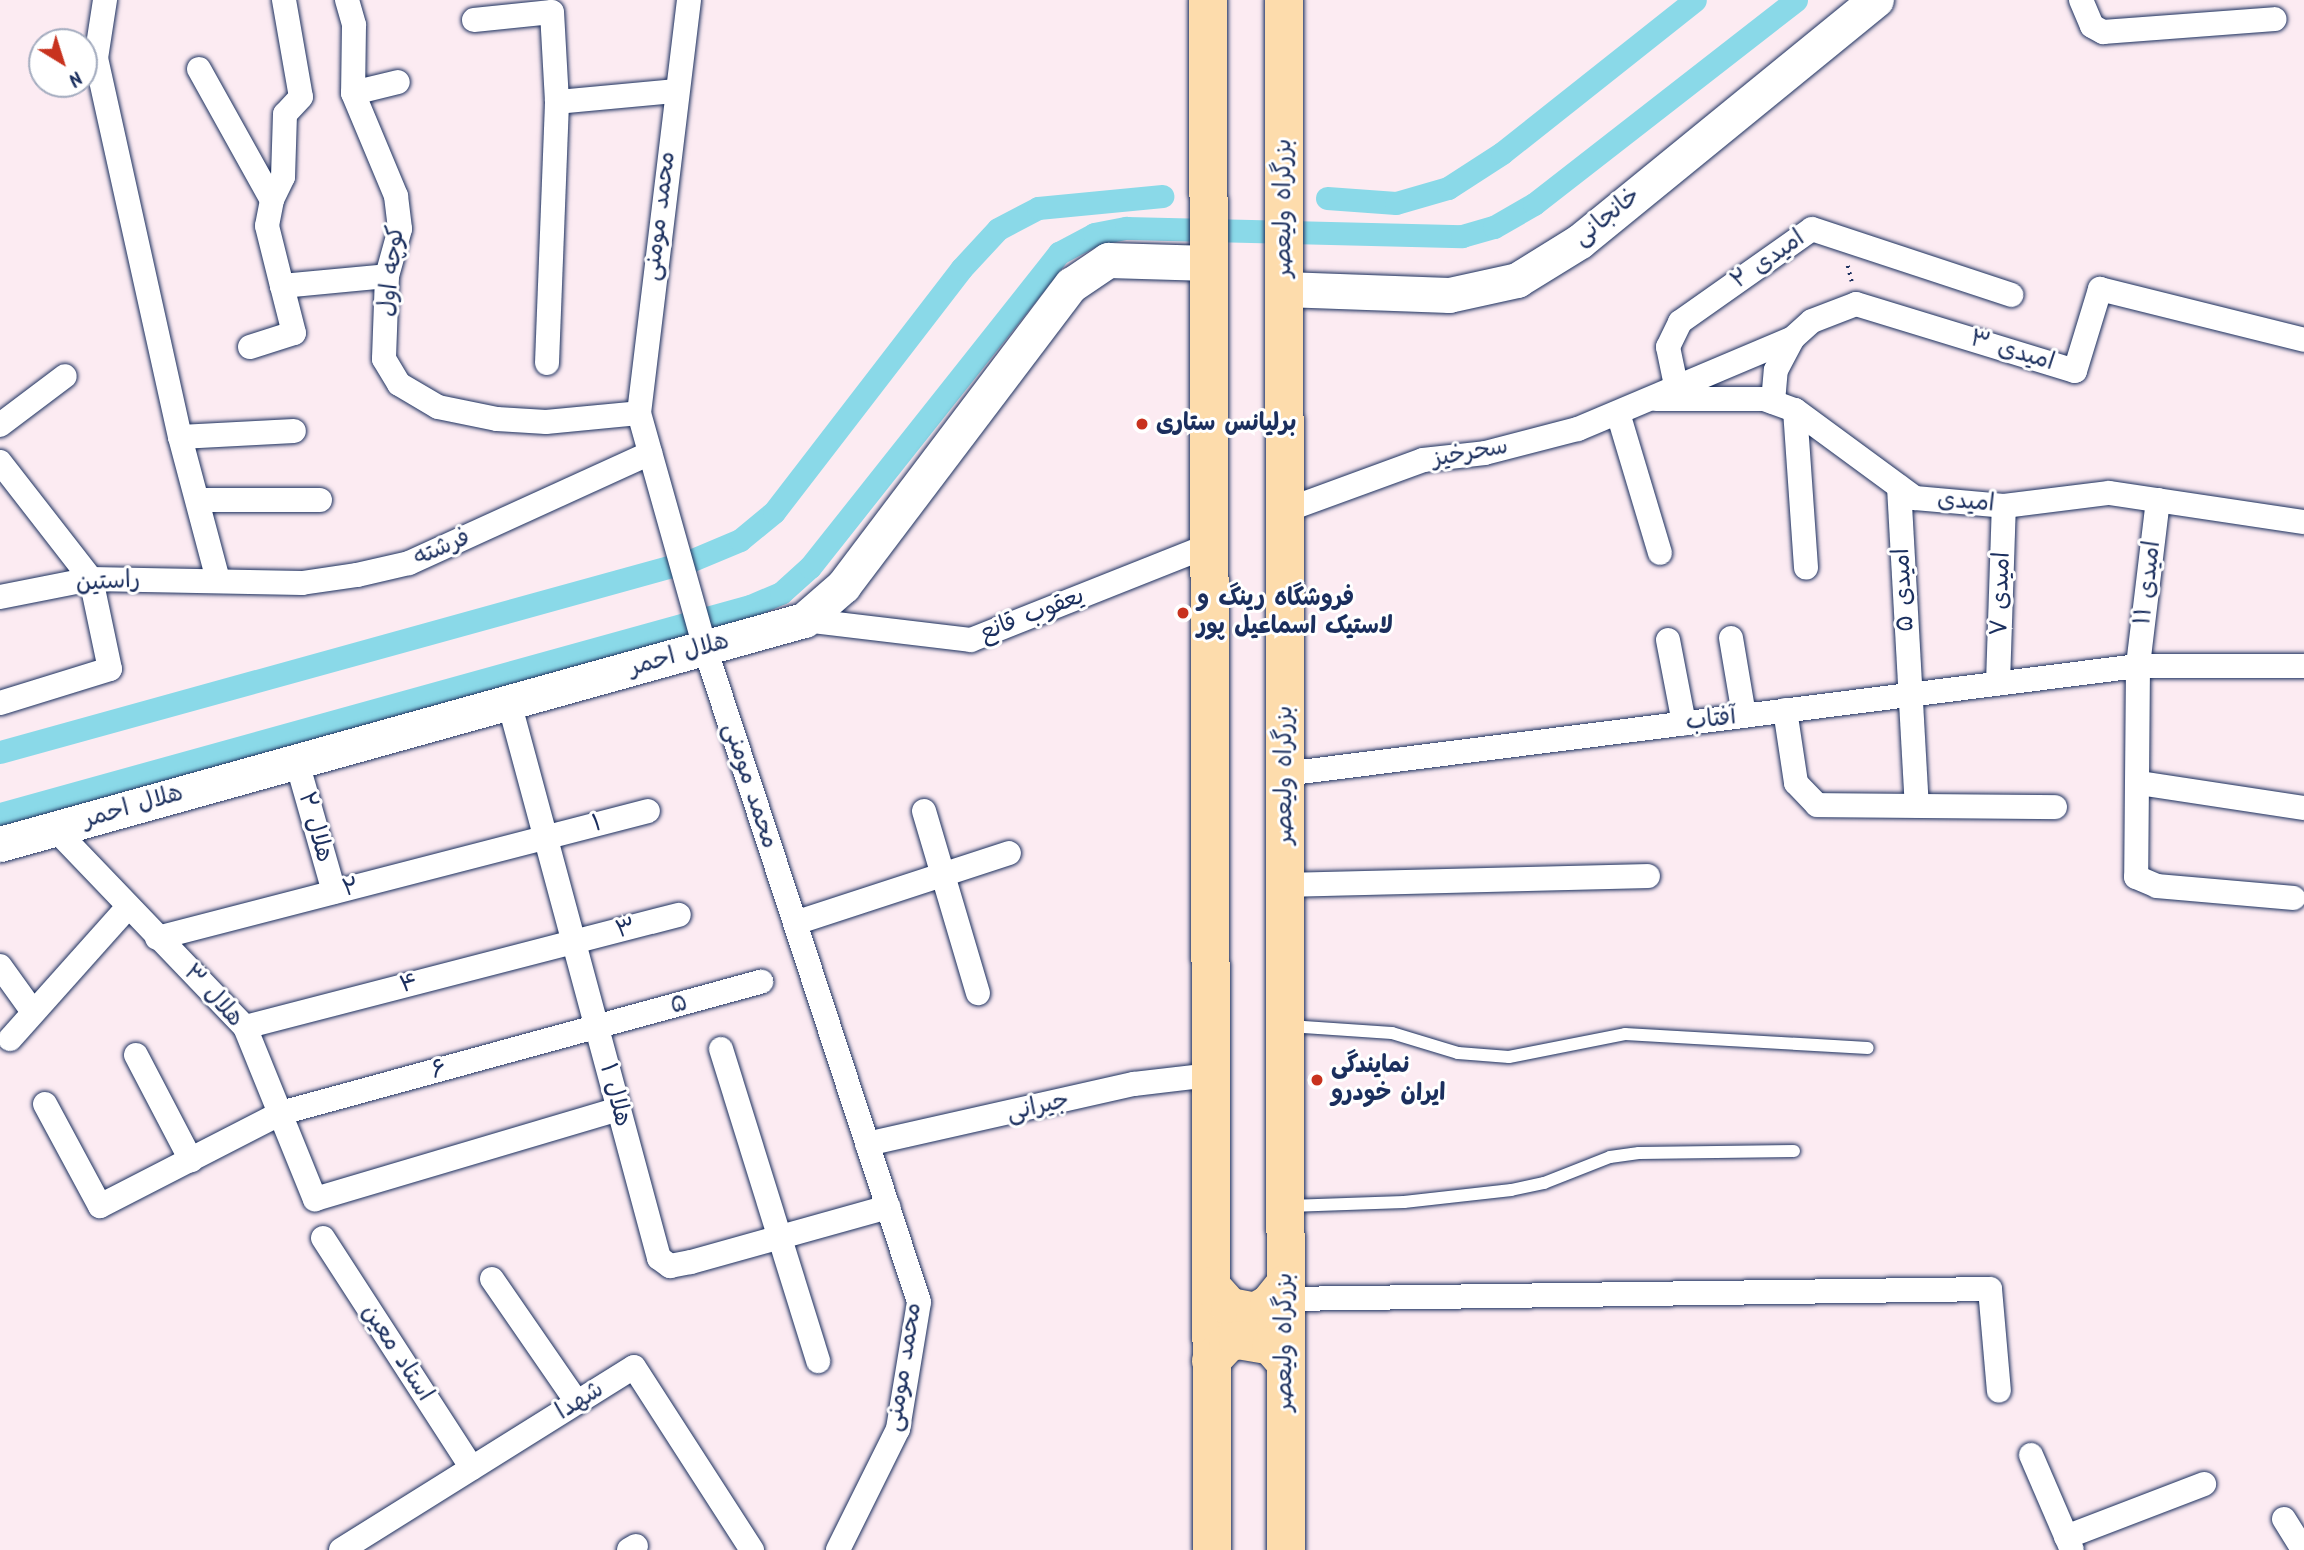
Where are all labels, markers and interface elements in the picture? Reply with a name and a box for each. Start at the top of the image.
north arrow [28,28,98,98]
text: N [61,62,89,93]
street label: بزرگراه ولیعصر [1270,139,1298,277]
street label: محمد مومنی [638,150,682,282]
street label: خانجانی [1568,181,1646,253]
street label: کوچه اول [373,224,411,318]
street label: امیدی ۲ [1726,224,1810,296]
street label: امیدی ۳ [1966,325,2058,377]
place label: برلیانس ستاری [1156,410,1296,438]
marker: برلیانس ستاری [1134,416,1150,432]
street label: سحرخیز [1430,432,1510,474]
street label: امیدی [1936,485,1996,519]
street label: فرشته [409,523,475,573]
street label: امیدی ۱۱ [2129,539,2167,627]
street label: امیدی ۵ [1887,547,1921,633]
street label: امیدی ۷ [1985,551,2017,637]
street label: راستین [75,566,141,598]
street label: یعقوب قانع [976,582,1088,648]
place label: فروشگاه رینگ و لاستیک اسماعیل پور [1197,585,1393,641]
marker: فروشگاه رینگ و لاستیک اسماعیل پور [1175,605,1191,621]
street label: هلال احمر [626,627,732,683]
street label: آفتاب [1684,703,1738,737]
street label: بزرگراه ولیعصر [1271,706,1299,844]
street label: محمد مومنی [716,720,784,852]
street label: هلال احمر [80,779,186,835]
street label: هلال ۲ [291,789,339,865]
street label: ۱ [589,809,605,839]
street label: ۲ [340,872,362,904]
street label: ۳ [613,913,639,945]
street label: هلال ۳ [177,959,249,1033]
street label: ۴ [397,968,421,1000]
street label: ۵ [667,989,691,1021]
place label: نمایندگی ایران خودرو [1331,1052,1445,1108]
street label: ۶ [428,1054,450,1086]
street label: هلال ۱ [593,1060,637,1130]
marker: نمایندگی ایران خودرو [1309,1072,1325,1088]
street label: جیرانی [1004,1086,1072,1128]
street label: بزرگراه ولیعصر [1271,1273,1299,1411]
street label: استاد معین [355,1299,439,1407]
street label: محمد مومنی [880,1300,928,1434]
street label: شهدا [551,1375,609,1427]

